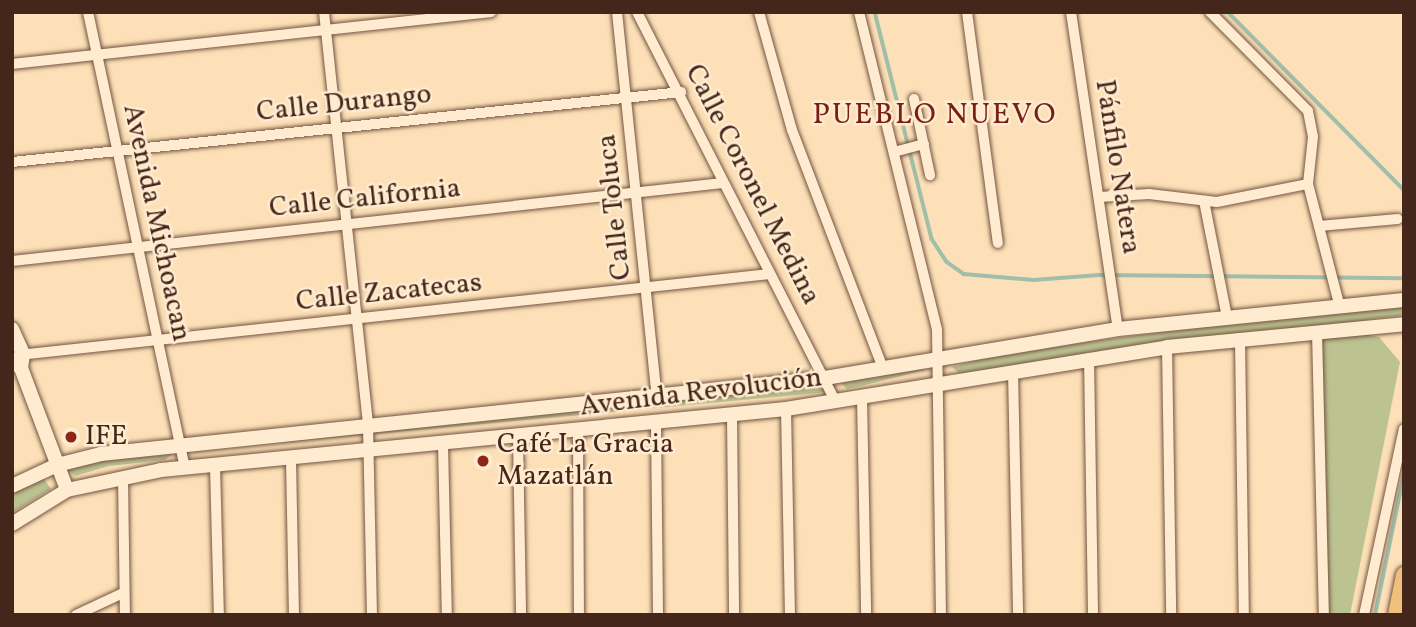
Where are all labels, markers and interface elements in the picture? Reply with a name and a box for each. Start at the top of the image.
street label: Calle Coronel Medina [677,59,827,311]
street label: Pánfilo Natera [1087,77,1147,257]
street label: Calle Durango [255,78,433,130]
district label: PUEBLO NUEVO [814,97,1056,133]
street label: Avenida Michoacan [114,101,198,345]
street label: Calle Toluca [591,132,639,282]
street label: Calle California [268,172,462,226]
street label: Calle Zacatecas [294,267,484,319]
street label: Avenida Revolución [578,361,824,425]
place label: IFE [85,420,127,454]
place label: Café La Gracia Mazatlán [497,428,674,494]
marker: IFE [63,429,79,445]
marker: Café La Gracia Mazatlán [475,453,491,469]

